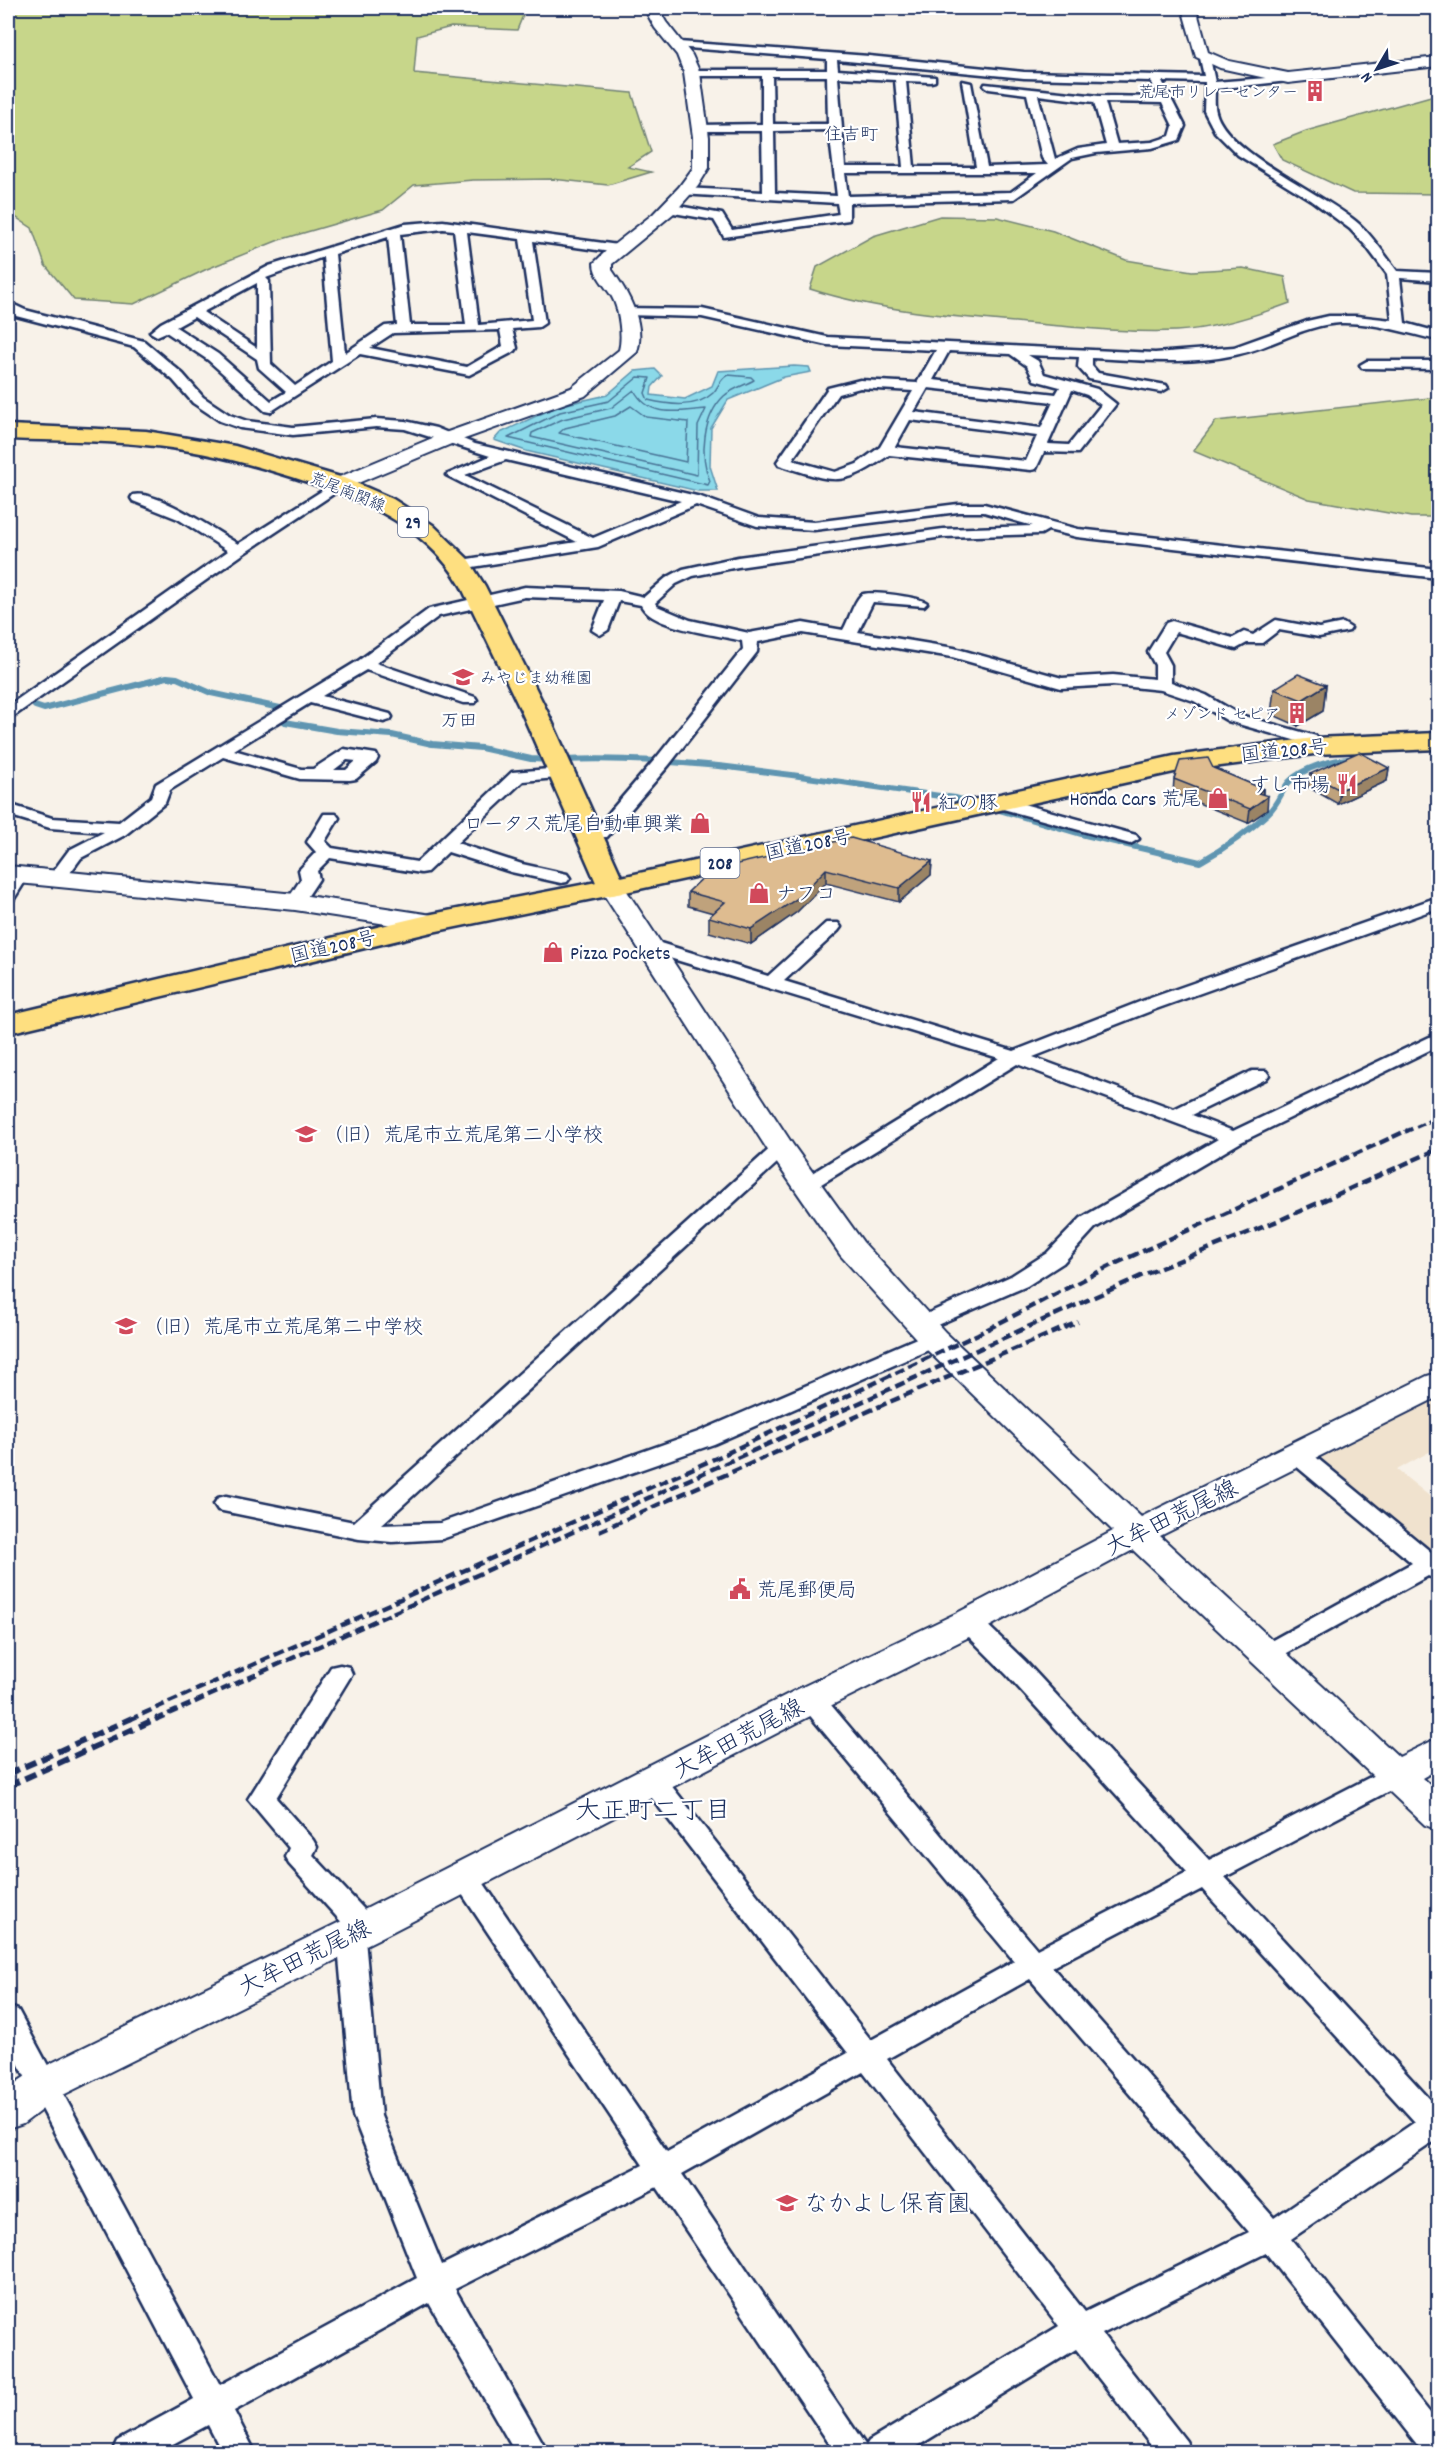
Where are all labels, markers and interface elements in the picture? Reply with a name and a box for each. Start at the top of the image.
north arrow [1347,39,1407,99]
text: N [1356,66,1379,87]
building icon: 荒尾市リレーセンター [1303,79,1327,103]
place label: 荒尾市リレーセンター [1138,82,1298,105]
district label: 住吉町 [824,124,878,149]
street label: 荒尾南関線 [306,468,388,519]
road number: 29 [398,507,428,537]
school or university icon: みやじま幼稚園 [451,665,475,689]
place label: みやじま幼稚園 [480,668,592,691]
building icon: メゾンド セピア [1285,701,1309,725]
place label: メゾンド セピア [1164,704,1280,727]
district label: 万田 [441,710,477,735]
street label: 国道208号 [1239,734,1329,771]
restaurant icon: すし市場 [1335,772,1359,796]
place label: すし市場 [1250,773,1330,801]
shop icon: Honda Cars 荒尾 [1206,786,1230,810]
place label: Honda Cars 荒尾 [1070,787,1201,815]
restaurant icon: 紅の豚 [909,790,933,814]
place label: 紅の豚 [938,791,998,819]
shop icon: ロータス荒尾自動車興業 [688,811,712,835]
place label: ロータス荒尾自動車興業 [464,812,683,840]
street label: 国道208号 [763,824,854,870]
road number: 208 [700,848,740,878]
shop icon: ナフコ [747,881,771,905]
place label: ナフコ [776,882,836,910]
street label: 国道208号 [288,925,380,972]
shop icon: Pizza Pockets [541,940,565,964]
place label: Pizza Pockets [570,941,671,969]
school or university icon: （旧）荒尾市立荒尾第二小学校 [294,1122,318,1146]
place label: （旧）荒尾市立荒尾第二小学校 [323,1123,603,1151]
school or university icon: （旧）荒尾市立荒尾第二中学校 [114,1314,138,1338]
place label: （旧）荒尾市立荒尾第二中学校 [143,1315,423,1343]
street label: 大牟田荒尾線 [1100,1473,1244,1567]
public building icon: 荒尾郵便局 [728,1577,752,1601]
place label: 荒尾郵便局 [757,1578,857,1606]
street label: 大牟田荒尾線 [668,1692,811,1789]
district label: 大正町二丁目 [575,1794,731,1831]
street label: 大牟田荒尾線 [233,1913,377,2007]
place label: なかよし保育園 [804,2189,971,2223]
school or university icon: なかよし保育園 [775,2191,799,2215]

